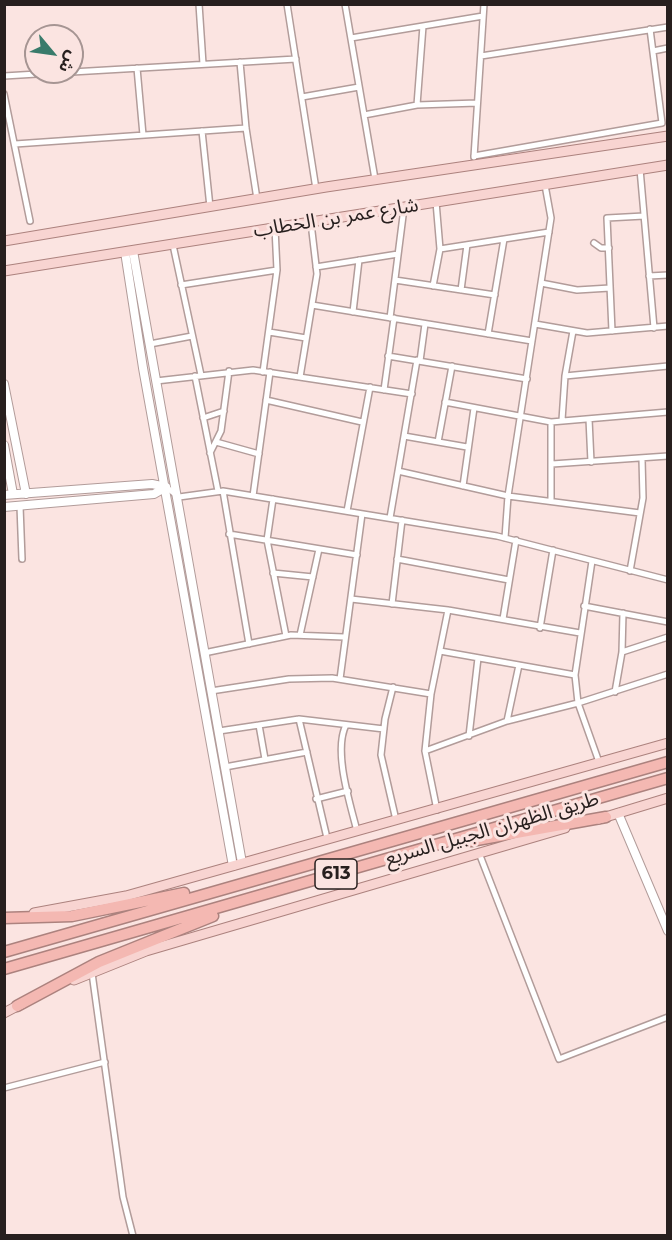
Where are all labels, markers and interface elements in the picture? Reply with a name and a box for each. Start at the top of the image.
north arrow [24,24,84,84]
text: ش [55,48,82,76]
street label: شارع عمر بن الخطاب [252,193,420,243]
street label: طريق الظهران الجبيل السريع [382,787,602,871]
road number: 613 [315,859,357,889]

